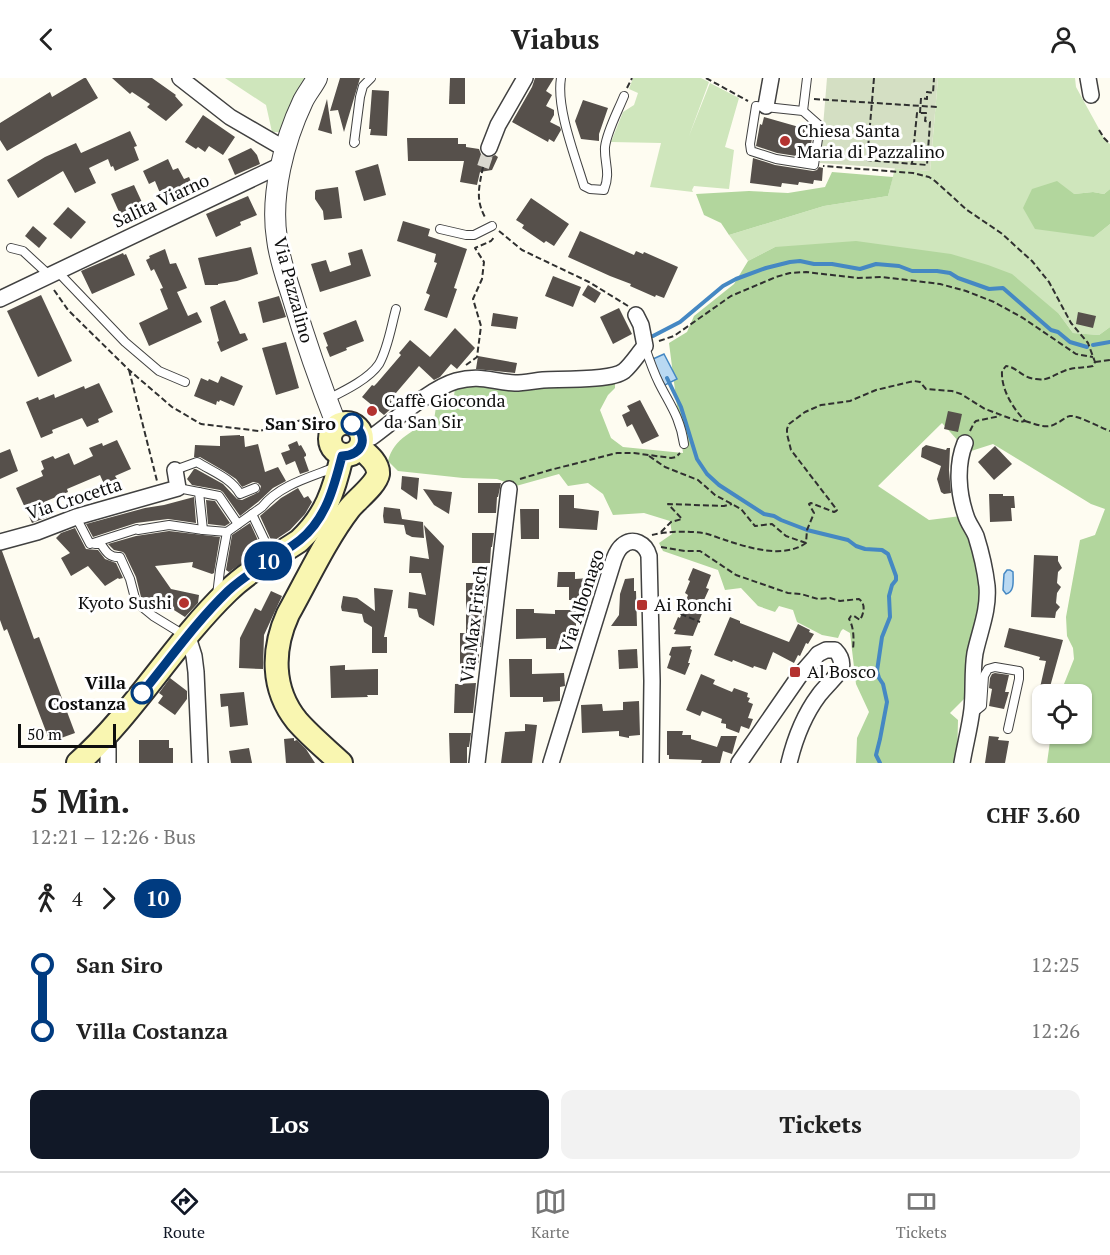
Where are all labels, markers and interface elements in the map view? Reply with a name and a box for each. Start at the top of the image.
text: Viabus [511,21,599,57]
icon: back [30,23,63,56]
icon: person [1047,23,1080,56]
place label: Chiesa Santa Maria di Pazzalino [797,118,945,163]
marker: Chiesa Santa Maria di Pazzalino [778,134,792,148]
street label: Salita Viarno [109,167,213,233]
street label: Via Pazzalino [268,234,320,345]
place label: Caffè Gioconda da San Sir [384,388,506,433]
marker: Caffè Gioconda da San Sir [365,404,379,418]
place label: San Siro [265,411,336,435]
marker: San Siro [341,413,363,435]
street label: Via Crocetta [23,471,125,525]
line badge: 10 [241,542,295,580]
street label: Via Albonago [553,546,609,656]
text: 10 [256,547,280,575]
street label: Via Max Frisch [454,563,492,684]
place label: Kyoto Sushi [78,590,172,614]
place label: Ai Ronchi [654,592,732,616]
marker: Kyoto Sushi [177,596,191,610]
marker: Ai Ronchi [635,598,649,612]
place label: Al Bosco [807,659,876,683]
marker: Al Bosco [788,665,802,679]
place label: Villa Costanza [48,670,126,715]
marker: Villa Costanza [131,682,153,704]
map controls [1032,684,1092,744]
button: locate [1032,684,1092,744]
scale bar [18,721,116,748]
text: 50 m [27,723,62,745]
text: 5 Min. [30,779,130,822]
text: CHF 3.60 [986,800,1080,829]
text: 12:21 – 12:26 · Bus [30,823,196,850]
icon: walk [30,882,63,915]
icon: forward [92,882,125,915]
text: 10 [146,884,169,912]
text: 4 [72,885,83,912]
text: San Siro [76,950,163,979]
text: 12:25 [1031,951,1080,978]
text: Villa Costanza [76,1016,228,1045]
text: 12:26 [1031,1017,1080,1044]
button: Los [30,1090,549,1159]
button: Tickets [561,1090,1080,1159]
tab: Route [163,1185,205,1243]
tab: Karte [531,1185,570,1243]
tab: Tickets [896,1185,947,1243]

